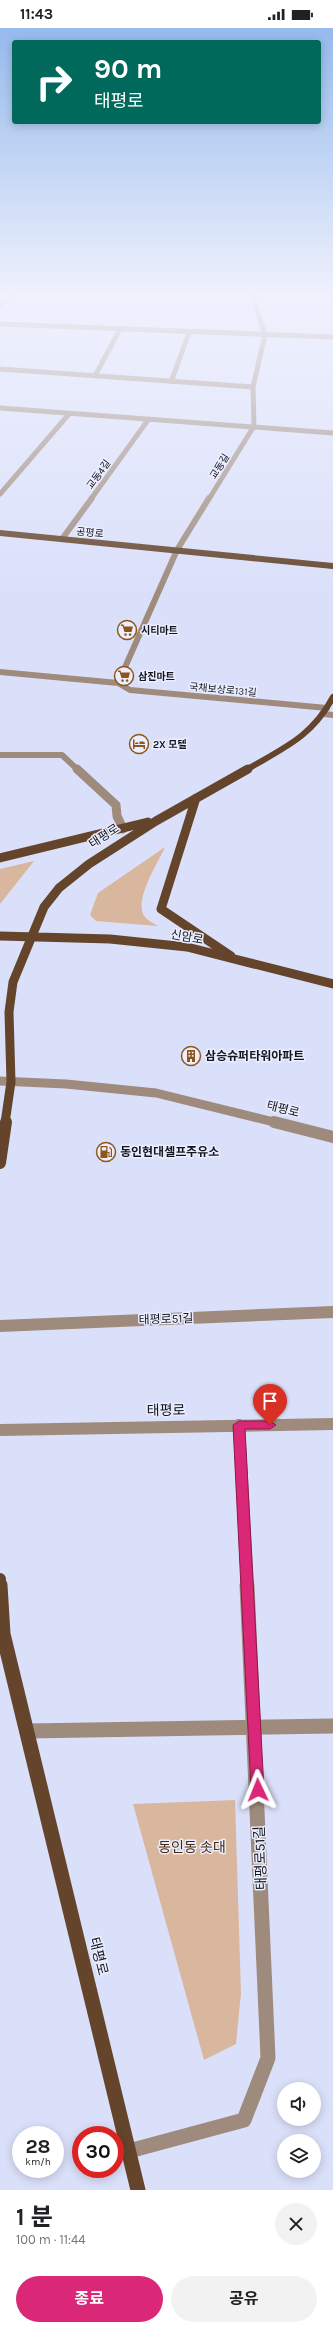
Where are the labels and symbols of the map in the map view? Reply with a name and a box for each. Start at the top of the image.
street label: 교동길 [207,452,232,481]
street label: 교동4길 [84,458,113,492]
street label: 공평로 [76,526,104,540]
supermarket icon: 시티마트 [116,619,138,641]
place label: 시티마트 [141,625,178,637]
supermarket icon: 삼진마트 [113,665,135,687]
place label: 삼진마트 [138,671,175,683]
street label: 국채보상로131길 [189,681,257,699]
hotel icon: 2X 모텔 [128,733,150,755]
place label: 2X 모텔 [153,739,187,751]
street label: 태평로 [86,821,122,851]
street label: 신암로 [169,927,205,947]
building icon: 삼승슈퍼타워아파트 [180,1045,202,1067]
place label: 삼승슈퍼타워아파트 [205,1049,304,1063]
street label: 태평로 [265,1098,301,1120]
fuel station icon: 동인현대셀프주유소 [95,1141,117,1163]
place label: 동인현대셀프주유소 [120,1145,219,1159]
street label: 태평로51길 [138,1311,194,1327]
pin [253,1384,287,1425]
street label: 태평로 [147,1402,186,1419]
position arrow [237,1769,279,1811]
street label: 태평로51길 [251,1826,270,1890]
park label: 동인동 솟대 [158,1839,226,1856]
street label: 태평로 [86,1935,111,1977]
speed limit sign: 30 [72,2126,124,2178]

